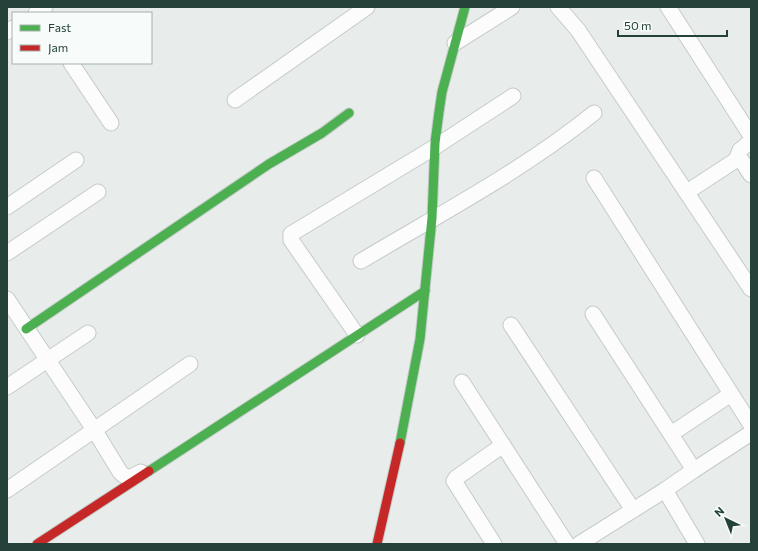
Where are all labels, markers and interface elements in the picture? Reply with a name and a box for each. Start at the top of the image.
legend [12,12,152,64]
scale bar [618,12,727,38]
text: 50 m [624,18,652,32]
text: Fast [48,20,71,34]
text: Jam [48,40,68,55]
north arrow [706,499,746,539]
text: N [711,504,726,519]

